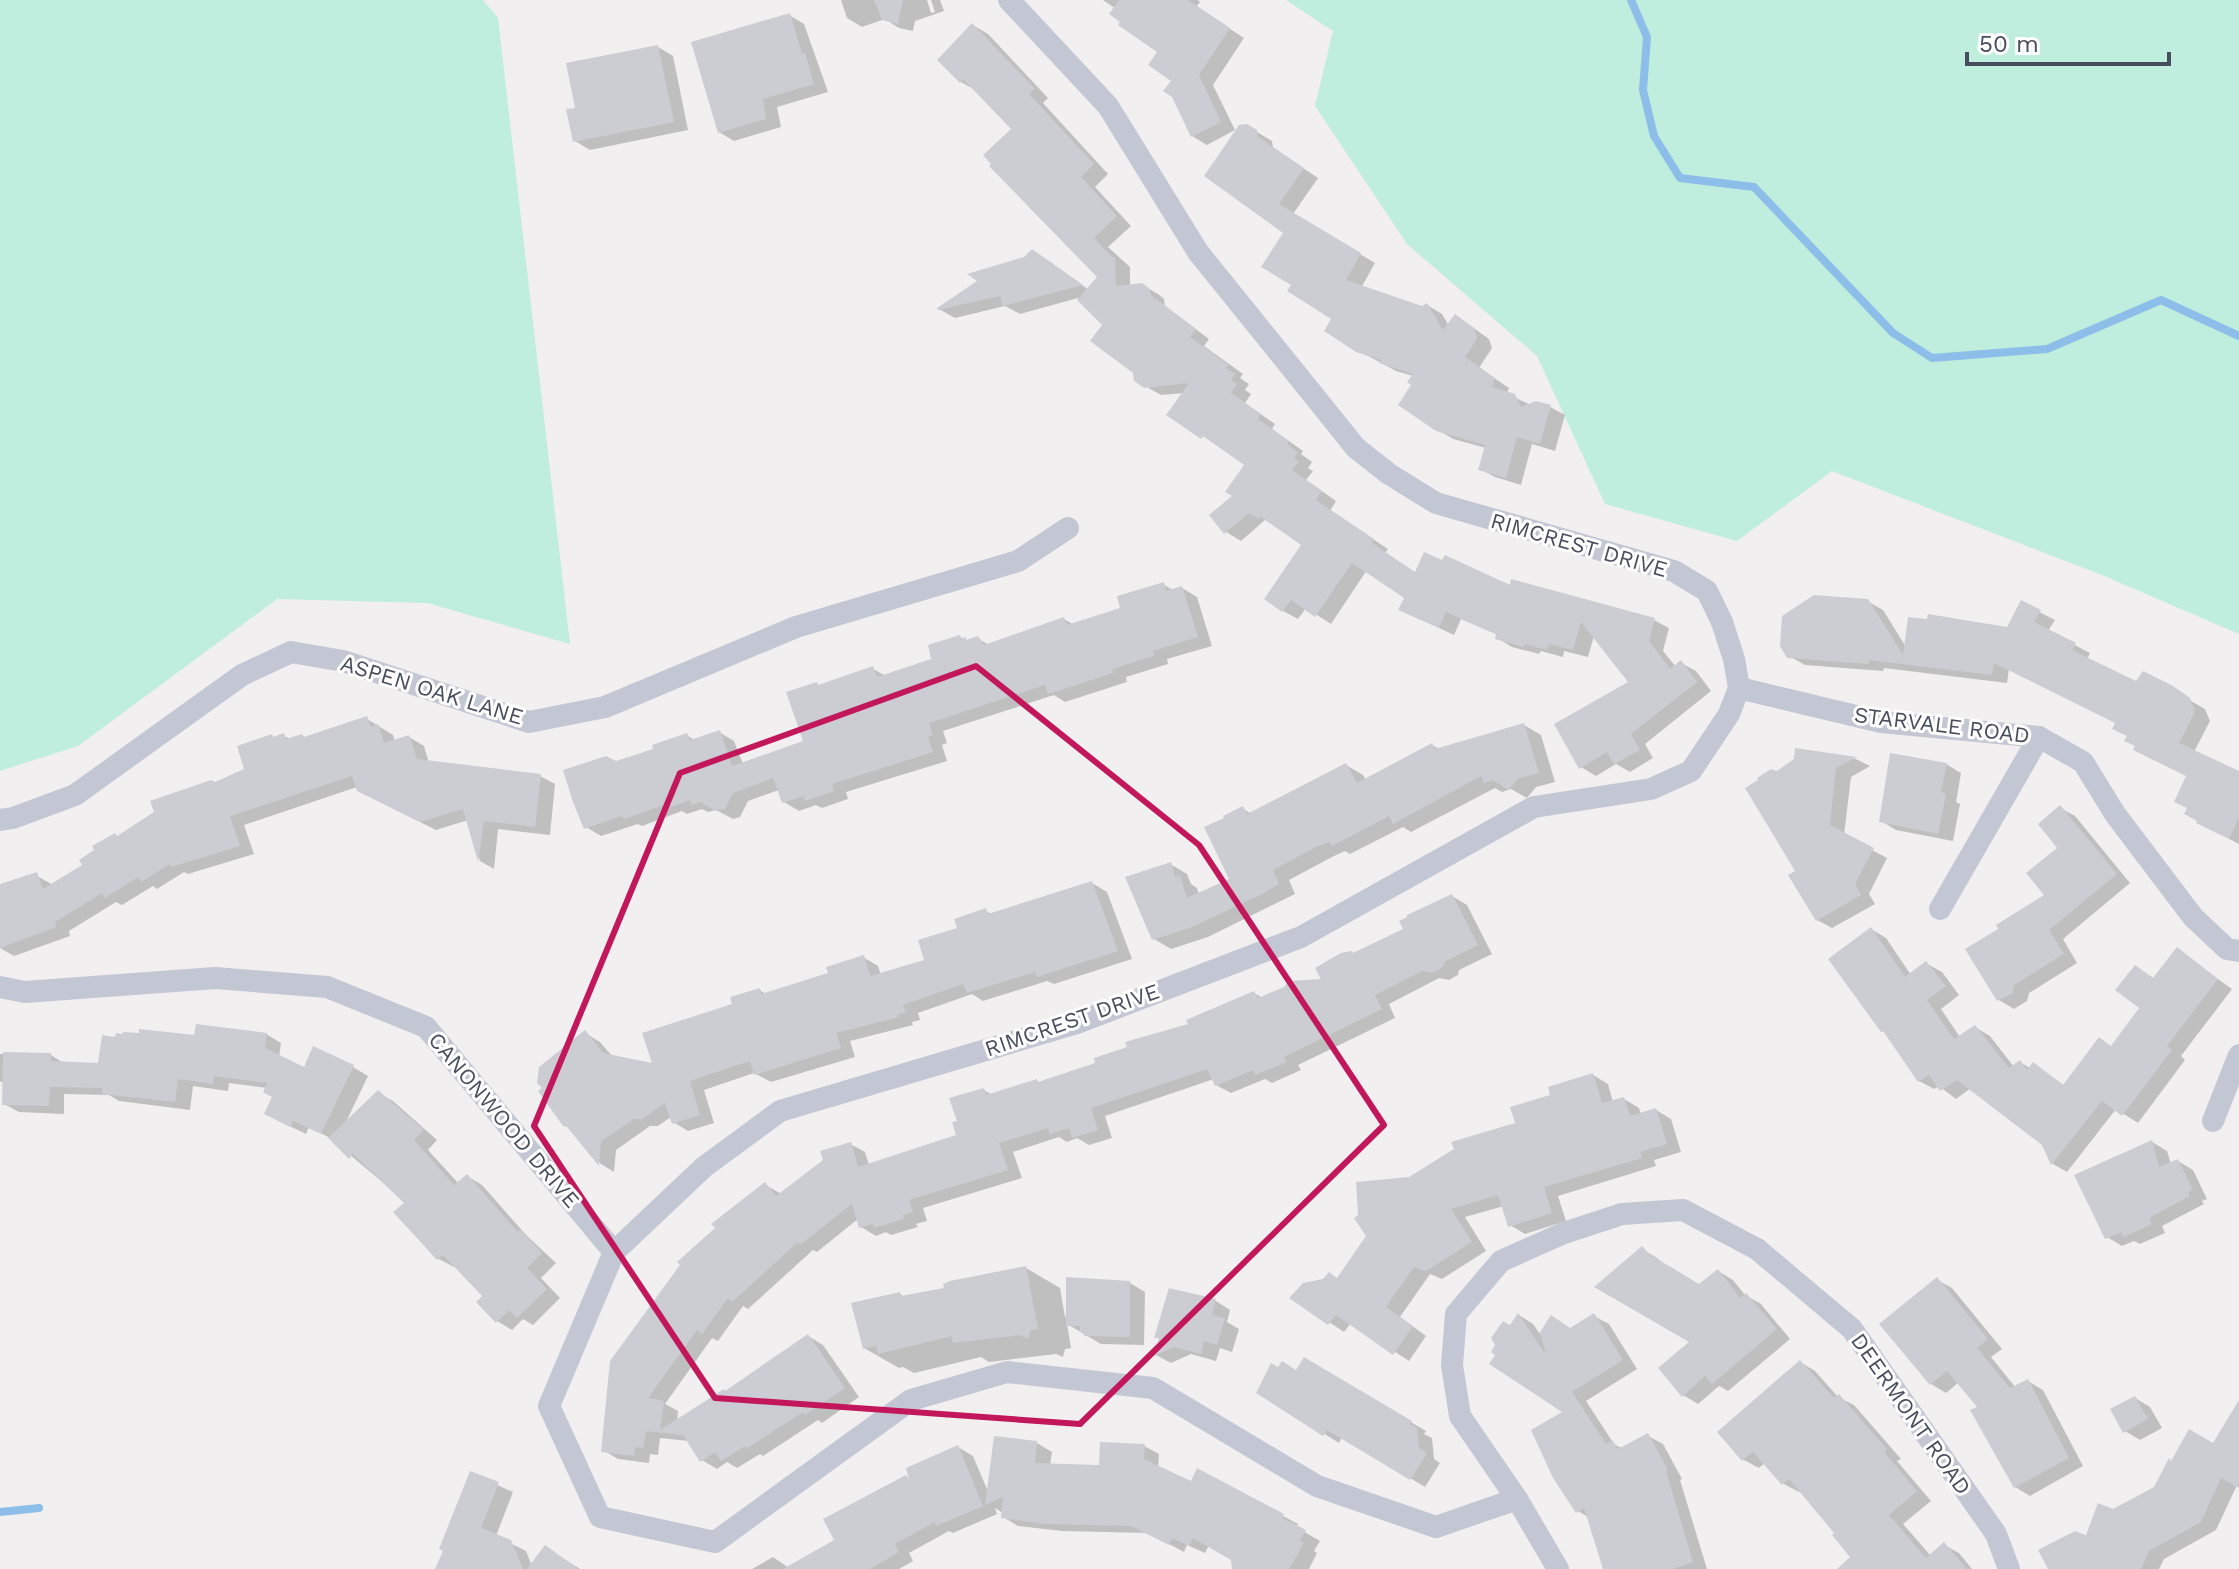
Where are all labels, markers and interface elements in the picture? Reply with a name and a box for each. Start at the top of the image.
scale bar [1967,16,2169,66]
text: 50 m [1979,30,2039,58]
street label: RIMCREST DRIVE [1488,508,1670,582]
street label: ASPEN OAK LANE [338,650,526,730]
street label: STARVALE ROAD [1853,702,2031,748]
street label: RIMCREST DRIVE [982,978,1162,1062]
street label: CANONWOOD DRIVE [423,1027,585,1213]
street label: DEERMONT ROAD [1846,1329,1976,1499]

